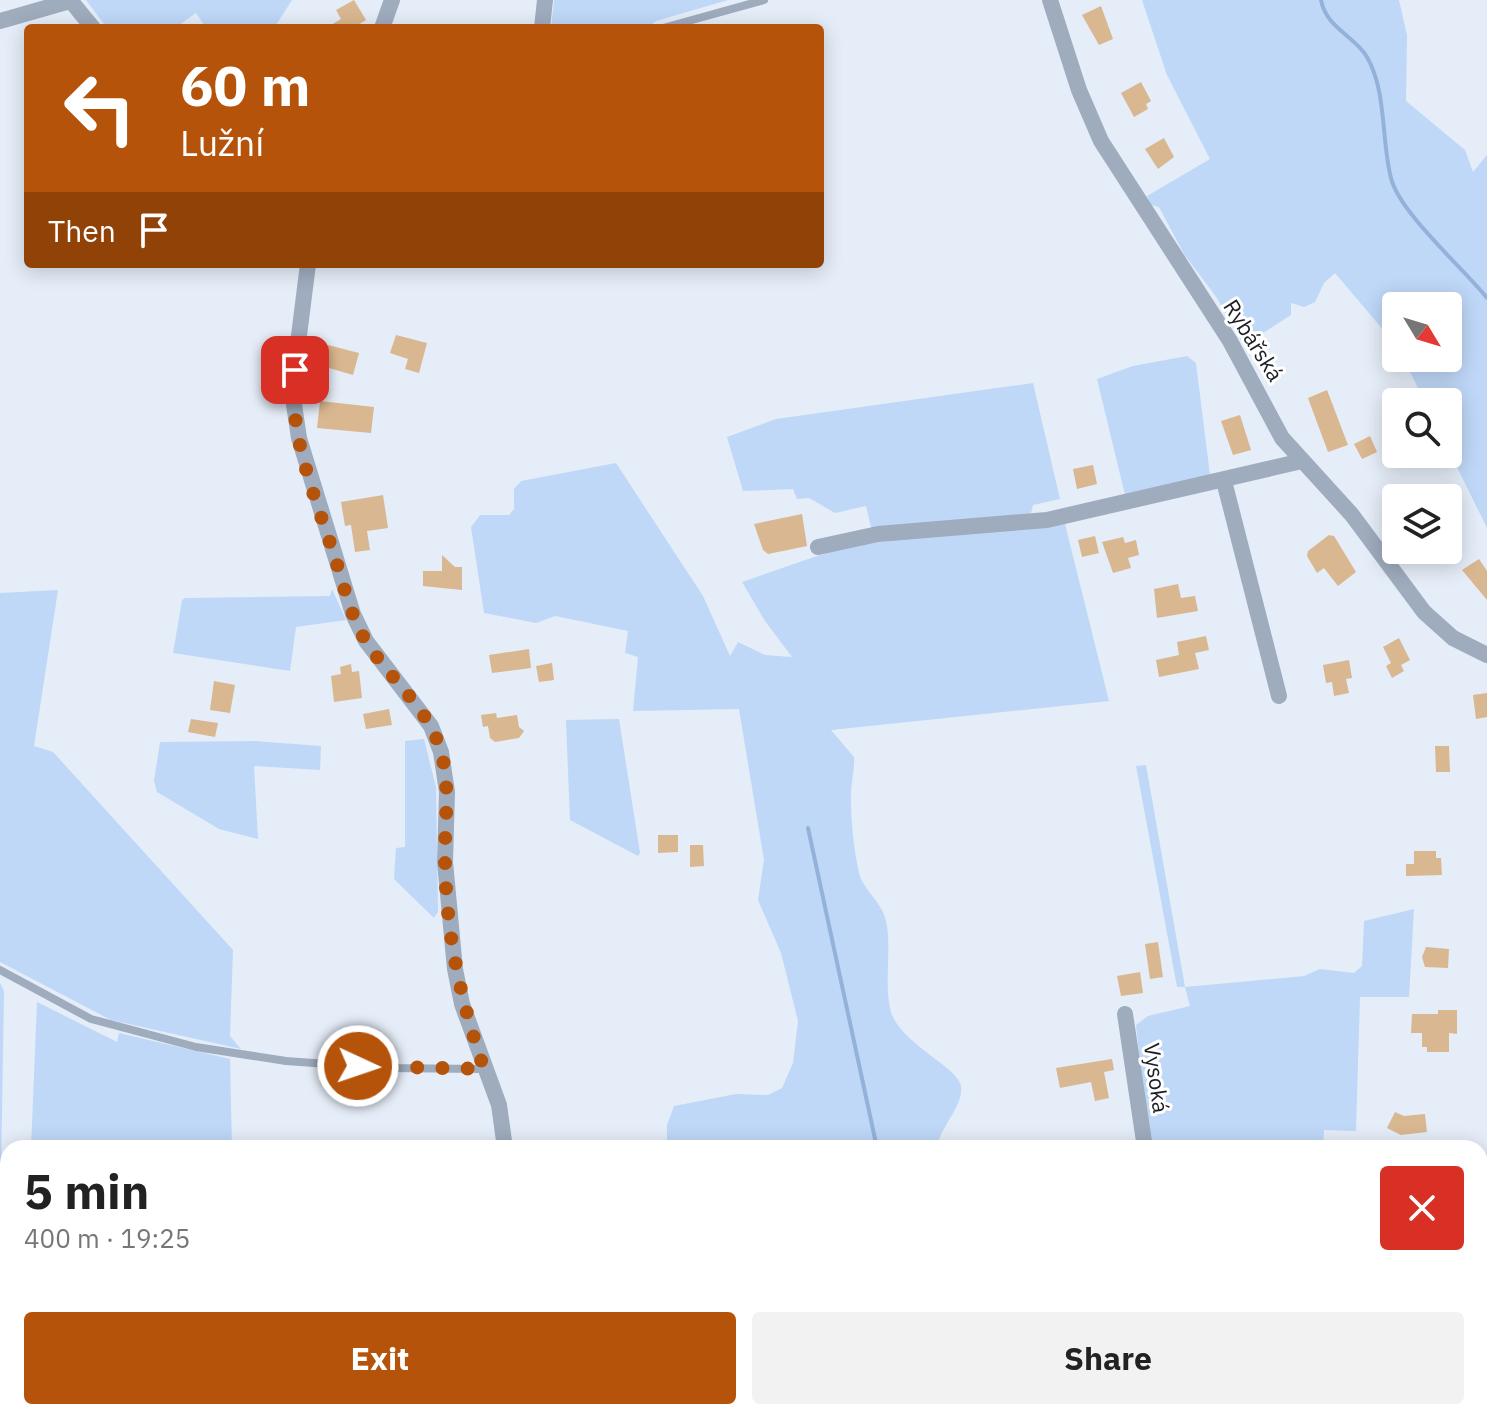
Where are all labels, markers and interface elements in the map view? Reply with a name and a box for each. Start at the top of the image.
text: 60 m [180,49,310,121]
icon: left [48,56,152,160]
text: Lužní [180,119,264,166]
icon: arrive [132,208,176,252]
text: Then [48,211,116,250]
north arrow [1382,292,1462,372]
map controls [1382,292,1462,564]
street label: Rybářská [1217,294,1291,387]
pin [261,336,329,404]
icon: arrive [273,348,317,392]
button: search [1382,388,1462,468]
button: layers [1382,484,1462,564]
position arrow [316,1024,400,1108]
street label: Vysoká [1138,1041,1176,1115]
text: 5 min [24,1160,149,1222]
button: close [1380,1166,1464,1250]
text: 400 m · 19:25 [24,1221,190,1255]
button: Exit [24,1312,736,1404]
button: Share [752,1312,1464,1404]

